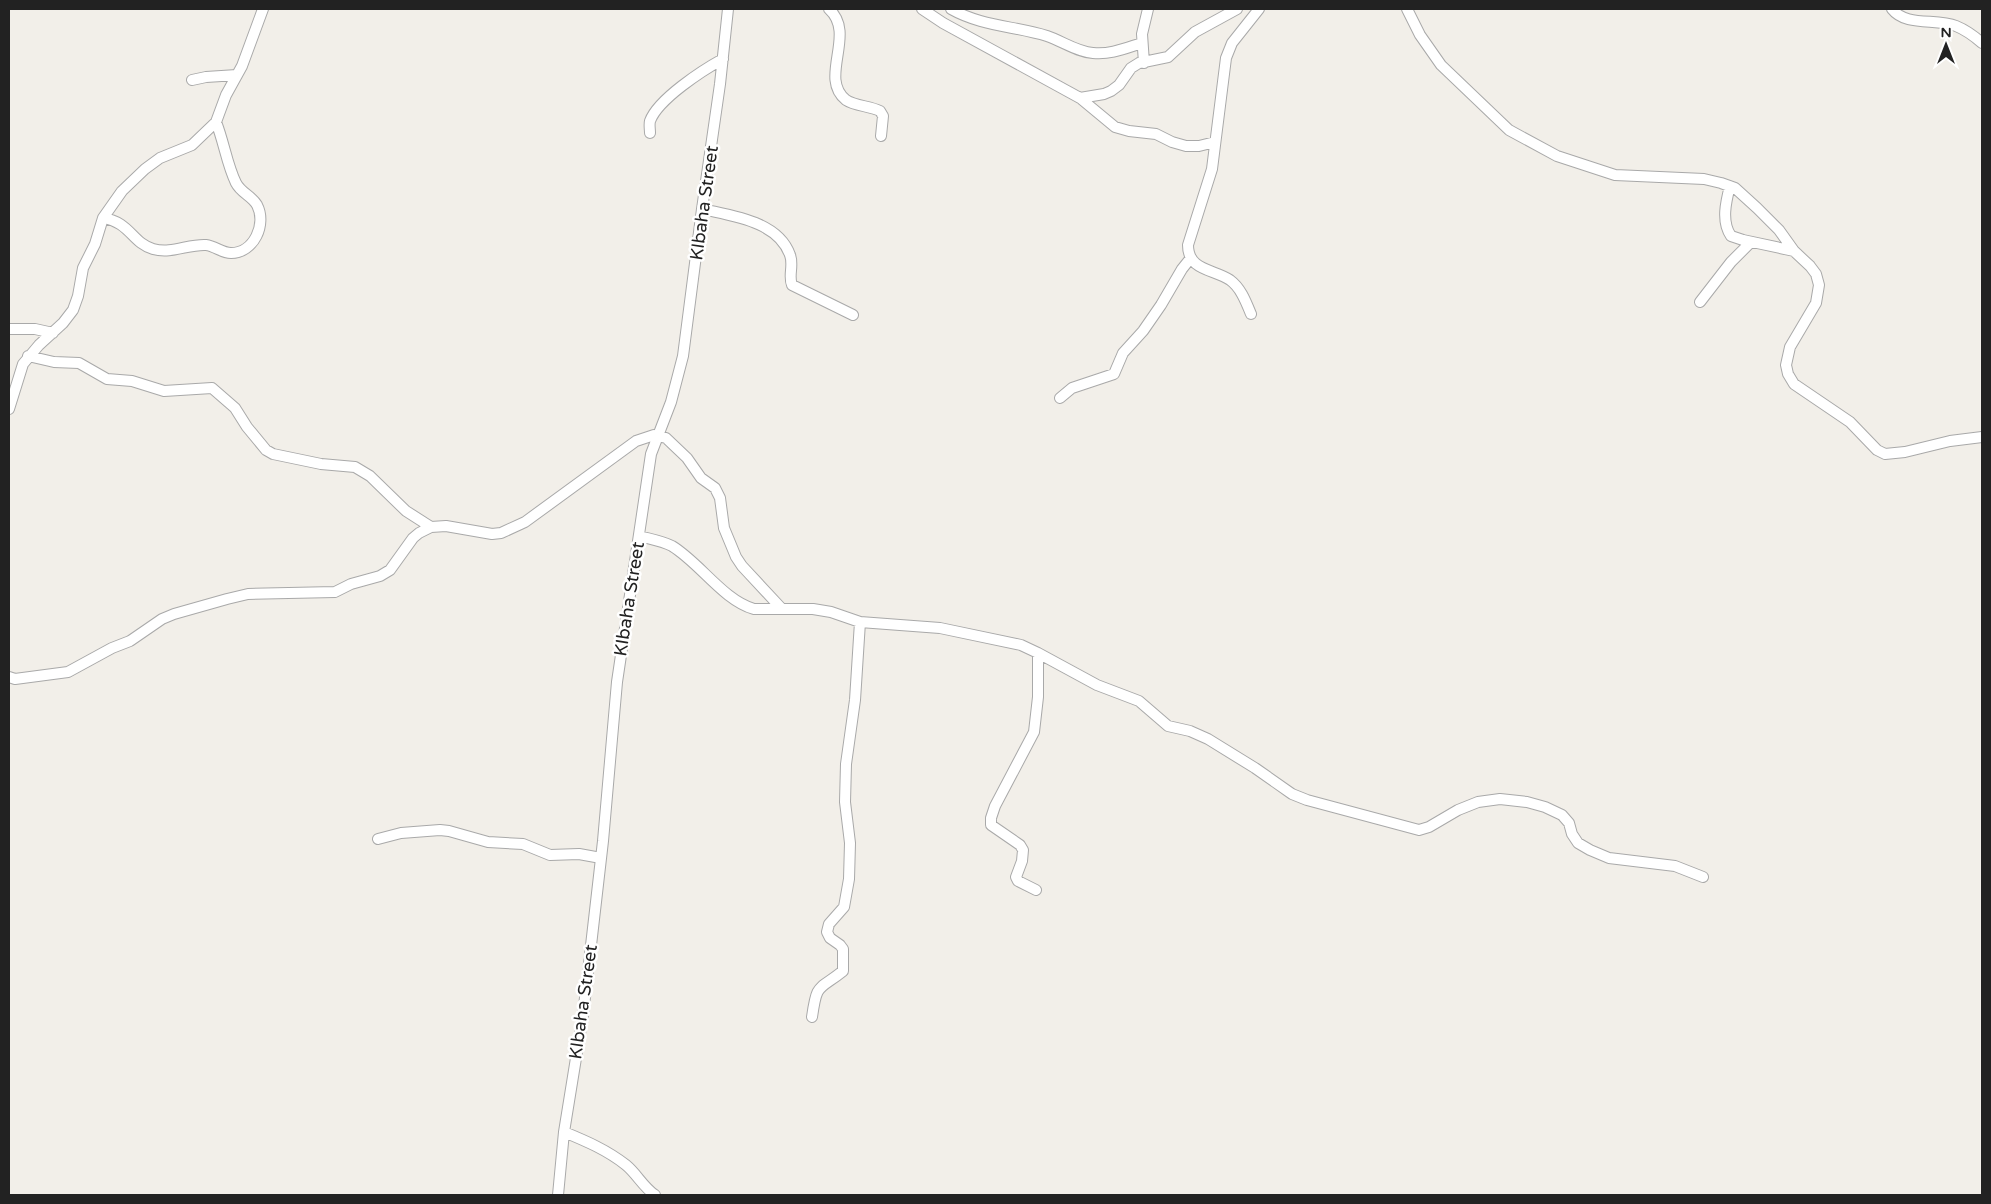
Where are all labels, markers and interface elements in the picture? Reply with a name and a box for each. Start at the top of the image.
north arrow [1921,20,1971,70]
text: N [1940,24,1952,41]
street label: KIbaha Street [685,144,723,262]
street label: KIbaha Street [609,540,649,658]
street label: KIbaha Street [564,943,602,1061]

